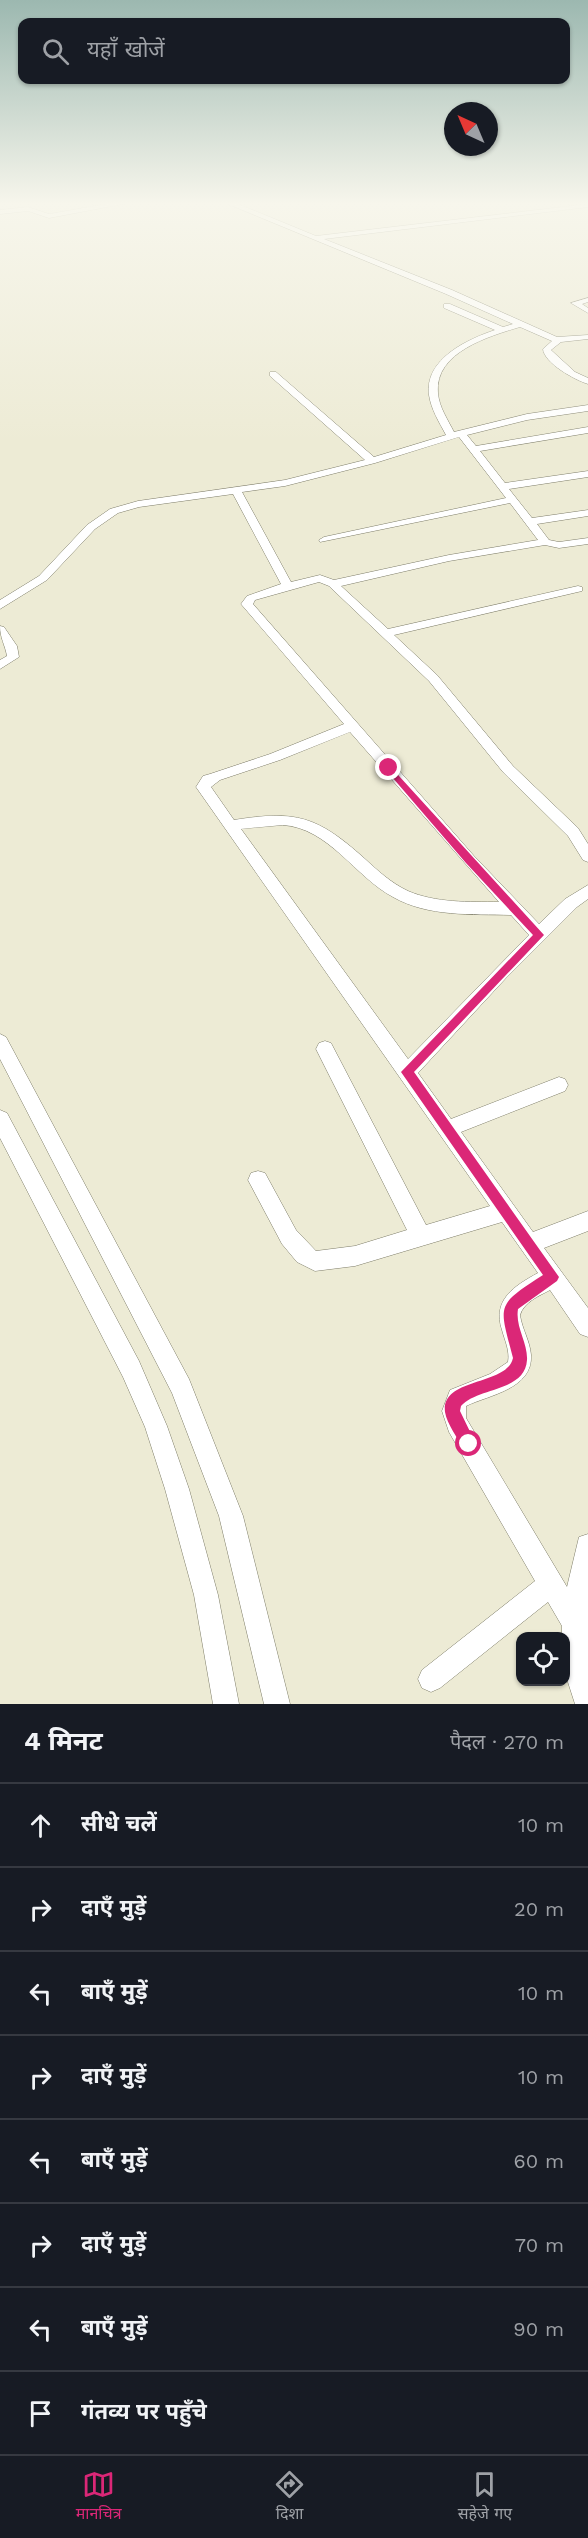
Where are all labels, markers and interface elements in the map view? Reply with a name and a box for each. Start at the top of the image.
search box [18,18,570,84]
icon: search [39,35,72,68]
text: यहाँ खोजें [87,37,165,62]
north arrow [444,102,498,156]
route end [375,754,401,780]
route start [455,1430,481,1456]
map controls [516,1632,570,1686]
button: locate [516,1632,570,1686]
text: 4 मिनट [24,1726,103,1756]
text: पैदल · 270 m [450,1730,564,1754]
icon: ahead [24,1809,57,1842]
text: सीधे चलें [81,1811,157,1836]
text: 10 m [518,1813,564,1837]
icon: right [24,1893,57,1926]
text: दाएँ मुड़ें [81,1895,146,1920]
text: 20 m [514,1897,564,1921]
icon: left [24,1977,57,2010]
text: बाएँ मुड़ें [81,1979,148,2004]
text: 10 m [518,1981,564,2005]
icon: right [24,2061,57,2094]
text: दाएँ मुड़ें [81,2063,146,2088]
text: 10 m [518,2065,564,2089]
icon: left [24,2145,57,2178]
text: बाएँ मुड़ें [81,2147,148,2172]
text: 60 m [514,2149,564,2173]
icon: right [24,2229,57,2262]
text: दाएँ मुड़ें [81,2231,146,2256]
text: 70 m [515,2233,564,2257]
icon: left [24,2313,57,2346]
text: बाएँ मुड़ें [81,2315,148,2340]
text: 90 m [513,2317,564,2341]
icon: arrive [24,2397,57,2430]
text: गंतव्य पर पहुँचे [81,2399,207,2424]
tab: मानचित्र [76,2468,122,2526]
tab: दिशा [273,2468,306,2526]
tab: सहेजे गए [458,2468,512,2526]

